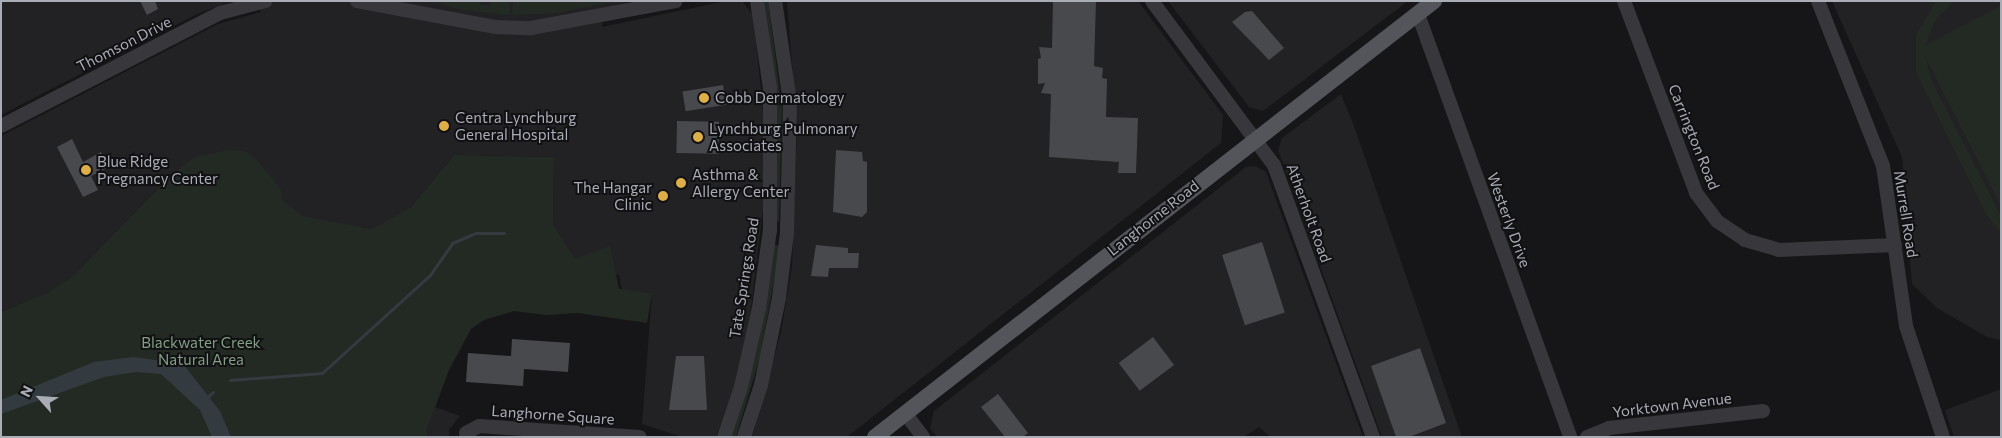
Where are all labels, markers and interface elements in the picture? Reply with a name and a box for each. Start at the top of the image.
street label: Thomson Drive [74,12,174,76]
street label: Carrington Road [1665,82,1723,192]
place label: Cobb Dermatology [715,89,844,107]
marker: Cobb Dermatology [697,91,711,105]
place label: Centra Lynchburg General Hospital [455,108,576,143]
marker: Centra Lynchburg General Hospital [437,119,451,133]
place label: Lynchburg Pulmonary Associates [709,119,858,154]
marker: Lynchburg Pulmonary Associates [691,130,705,144]
place label: Blue Ridge Pregnancy Center [97,152,218,187]
street label: Atherholt Road [1283,161,1335,265]
marker: Blue Ridge Pregnancy Center [79,163,93,177]
place label: Asthma & Allergy Center [692,165,789,200]
street label: Murrell Road [1890,169,1922,259]
street label: Westerly Drive [1484,170,1534,270]
marker: Asthma & Allergy Center [674,176,688,190]
street label: Langhorne Road [1104,177,1202,259]
place label: The Hangar Clinic [573,178,652,213]
marker: The Hangar Clinic [656,189,670,203]
street label: Tate Springs Road [726,216,762,340]
park label: Blackwater Creek Natural Area [141,333,261,368]
north arrow [15,373,65,423]
text: N [16,383,36,400]
street label: Yorktown Avenue [1612,389,1732,421]
street label: Langhorne Square [491,402,615,428]

